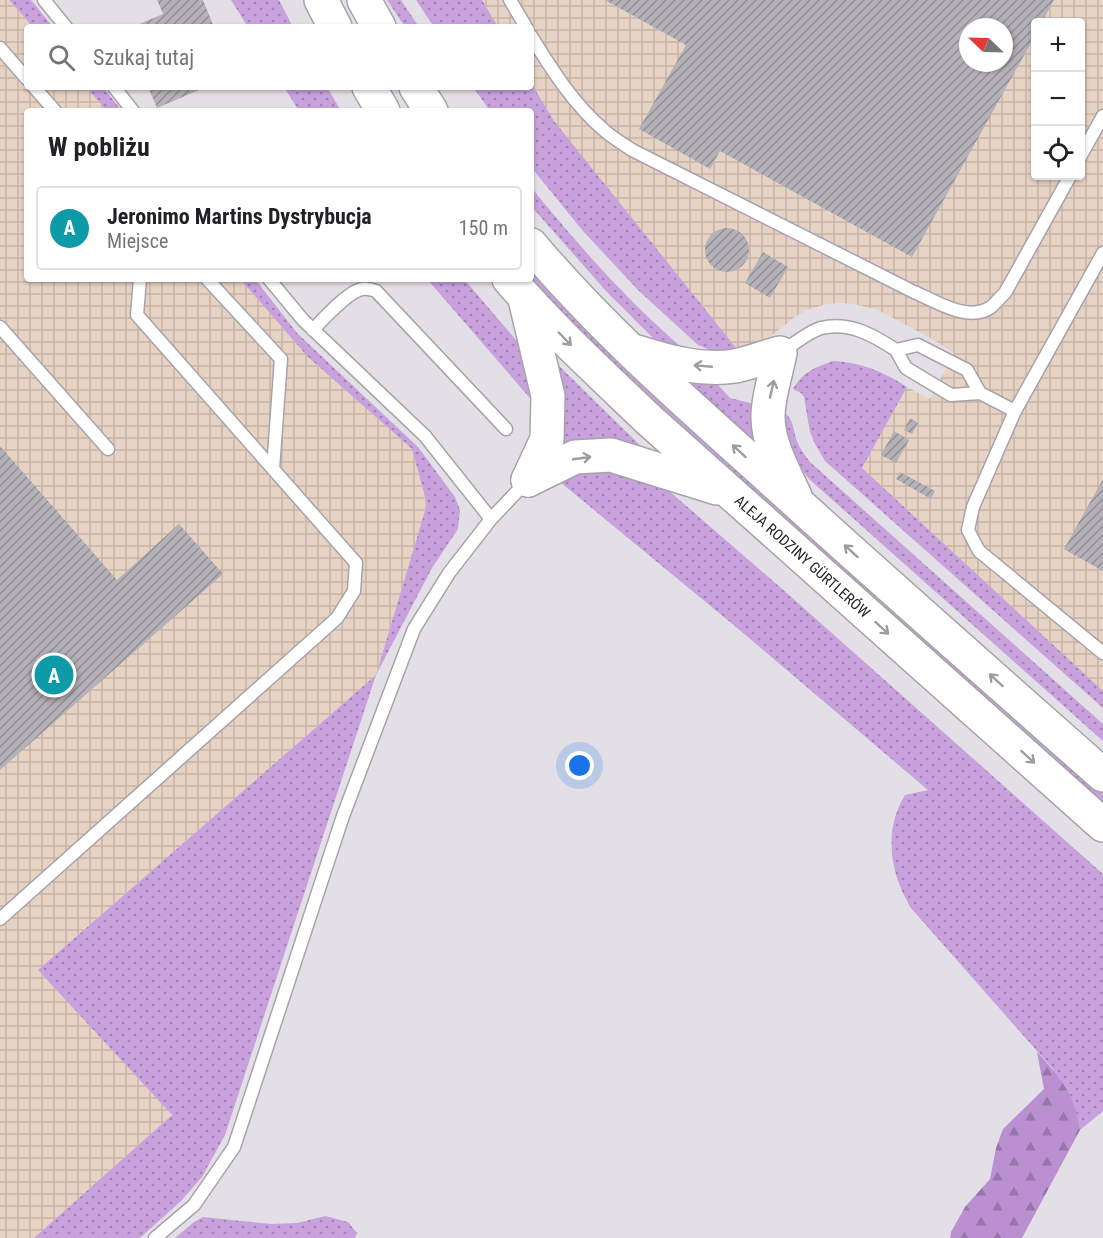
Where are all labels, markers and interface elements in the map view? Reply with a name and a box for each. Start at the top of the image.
north arrow [959,18,1013,72]
map controls [1031,18,1085,180]
button: + [1031,18,1085,72]
search box [24,24,534,90]
icon: search [45,41,78,74]
text: Szukaj tutaj [93,45,194,70]
button: − [1031,72,1085,126]
button: locate [1031,126,1085,180]
text: W pobliżu [48,132,150,162]
text: Jeronimo Martins Dystrybucja [107,204,372,229]
text: A [64,216,75,240]
text: 150 m [459,216,508,240]
text: Miejsce [107,229,168,253]
one-way arrow [558,331,573,346]
one-way arrow [693,360,713,371]
one-way arrow [767,380,779,399]
one-way arrow [732,444,747,458]
one-way arrow [571,452,591,463]
street label: ALEJA RODZINY GÜRTLERÓW [731,491,874,622]
one-way arrow [844,544,859,558]
one-way arrow [874,621,889,635]
pin: A [34,652,74,698]
one-way arrow [989,674,1005,688]
one-way arrow [1020,750,1035,764]
your location [565,751,594,780]

